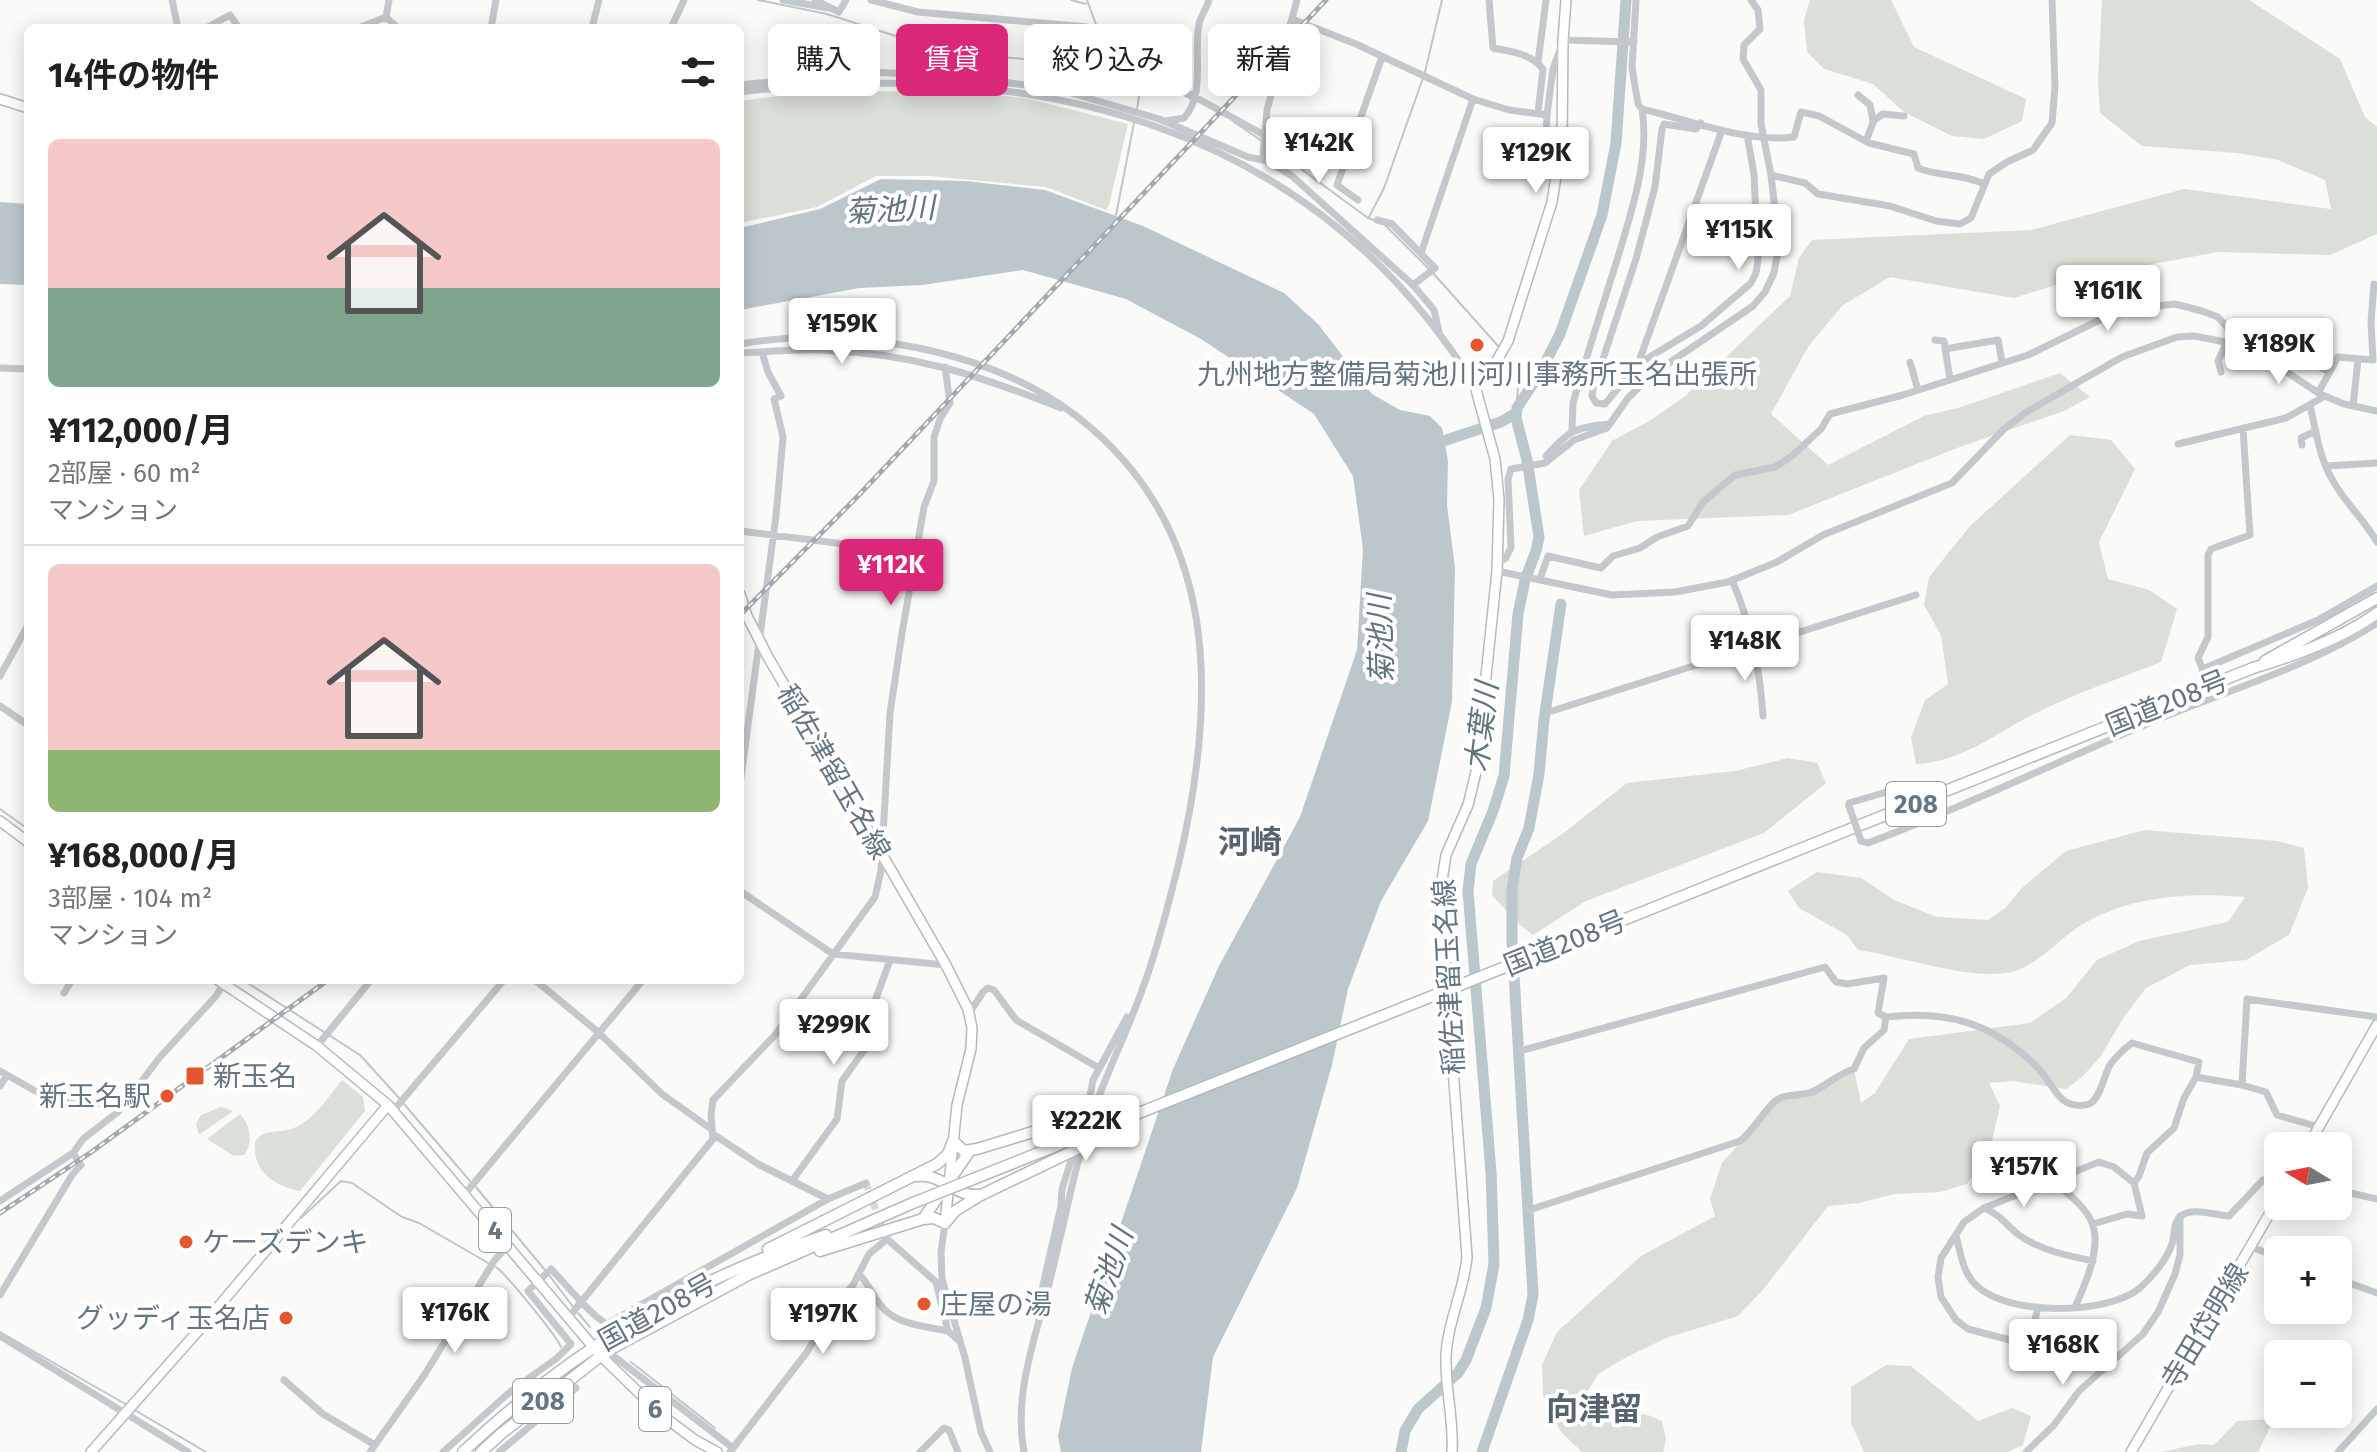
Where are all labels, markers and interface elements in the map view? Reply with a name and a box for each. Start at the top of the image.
chip: 購入 [768,24,880,96]
chip: 賃貸 [896,24,1008,96]
chip: 絞り込み [1024,24,1192,96]
chip: 新着 [1208,24,1320,96]
icon: filters [676,50,720,94]
text: 14件の物件 [48,55,219,96]
pin: ¥142K [1263,117,1375,185]
text: ¥142K [1284,127,1354,158]
pin: ¥129K [1480,127,1592,195]
text: ¥129K [1501,137,1571,168]
water label: 菊池川 [844,190,939,230]
icon: home [312,191,456,335]
pin: ¥115K [1683,204,1795,272]
text: ¥115K [1705,214,1773,245]
pin: ¥161K [2052,265,2164,333]
text: ¥161K [2074,275,2142,306]
pin: ¥159K [786,298,898,366]
text: ¥159K [807,308,877,339]
pin: ¥189K [2223,318,2335,386]
text: ¥189K [2243,328,2315,359]
marker: 九州地方整備局菊池川河川事務所玉名出張所 [1468,336,1486,354]
place label: 九州地方整備局菊池川河川事務所玉名出張所 [1197,358,1757,391]
text: ¥112,000/月 [48,410,234,451]
text: 2部屋 · 60 m² [48,458,201,489]
text: マンション [48,495,178,526]
pin: ¥112K [835,539,947,607]
text: ¥112K [857,549,925,580]
water label: 菊池川 [1361,590,1401,685]
pin: ¥148K [1689,615,1801,683]
icon: home [312,616,456,760]
text: ¥148K [1709,625,1781,656]
street label: 国道208号 [2101,664,2233,742]
water label: 木葉川 [1459,677,1506,774]
street label: 稲佐津留玉名線 [771,679,897,865]
road number: 208 [1886,782,1946,826]
district label: 河崎 [1218,823,1282,861]
text: ¥168,000/月 [48,835,240,876]
street label: 稲佐津留玉名線 [1427,878,1471,1076]
text: 3部屋 · 104 m² [48,883,212,914]
street label: 国道208号 [1499,904,1631,982]
text: マンション [48,920,178,951]
pin: ¥299K [778,999,890,1067]
text: ¥299K [797,1009,871,1040]
place label: 新玉名 [213,1060,297,1093]
marker: 新玉名 [184,1065,206,1087]
place label: 新玉名駅 [39,1080,151,1113]
marker: 新玉名駅 [158,1087,176,1105]
pin: ¥222K [1030,1095,1142,1163]
text: ¥222K [1050,1105,1122,1136]
north arrow [2264,1132,2352,1220]
map controls [2264,1132,2352,1428]
pin: ¥157K [1968,1141,2080,1209]
text: ¥157K [1990,1151,2058,1182]
road number: 4 [479,1208,511,1252]
water label: 菊池川 [1077,1221,1142,1320]
place label: ケーズデンキ [202,1226,369,1259]
marker: ケーズデンキ [177,1233,195,1251]
button: + [2264,1236,2352,1324]
street label: 寺田岱明線 [2155,1257,2255,1395]
street label: 国道208号 [593,1266,721,1358]
pin: ¥176K [399,1287,511,1355]
pin: ¥197K [767,1288,879,1356]
place label: 庄屋の湯 [940,1288,1052,1321]
marker: 庄屋の湯 [915,1295,933,1313]
text: ¥176K [421,1297,489,1328]
text: ¥197K [789,1298,857,1329]
place label: グッディ玉名店 [76,1302,270,1335]
marker: グッディ玉名店 [277,1309,295,1327]
pin: ¥168K [2007,1319,2119,1387]
text: ¥168K [2027,1329,2099,1360]
button: − [2264,1340,2352,1428]
road number: 208 [513,1379,573,1423]
road number: 6 [639,1387,671,1431]
district label: 向津留 [1546,1390,1642,1428]

